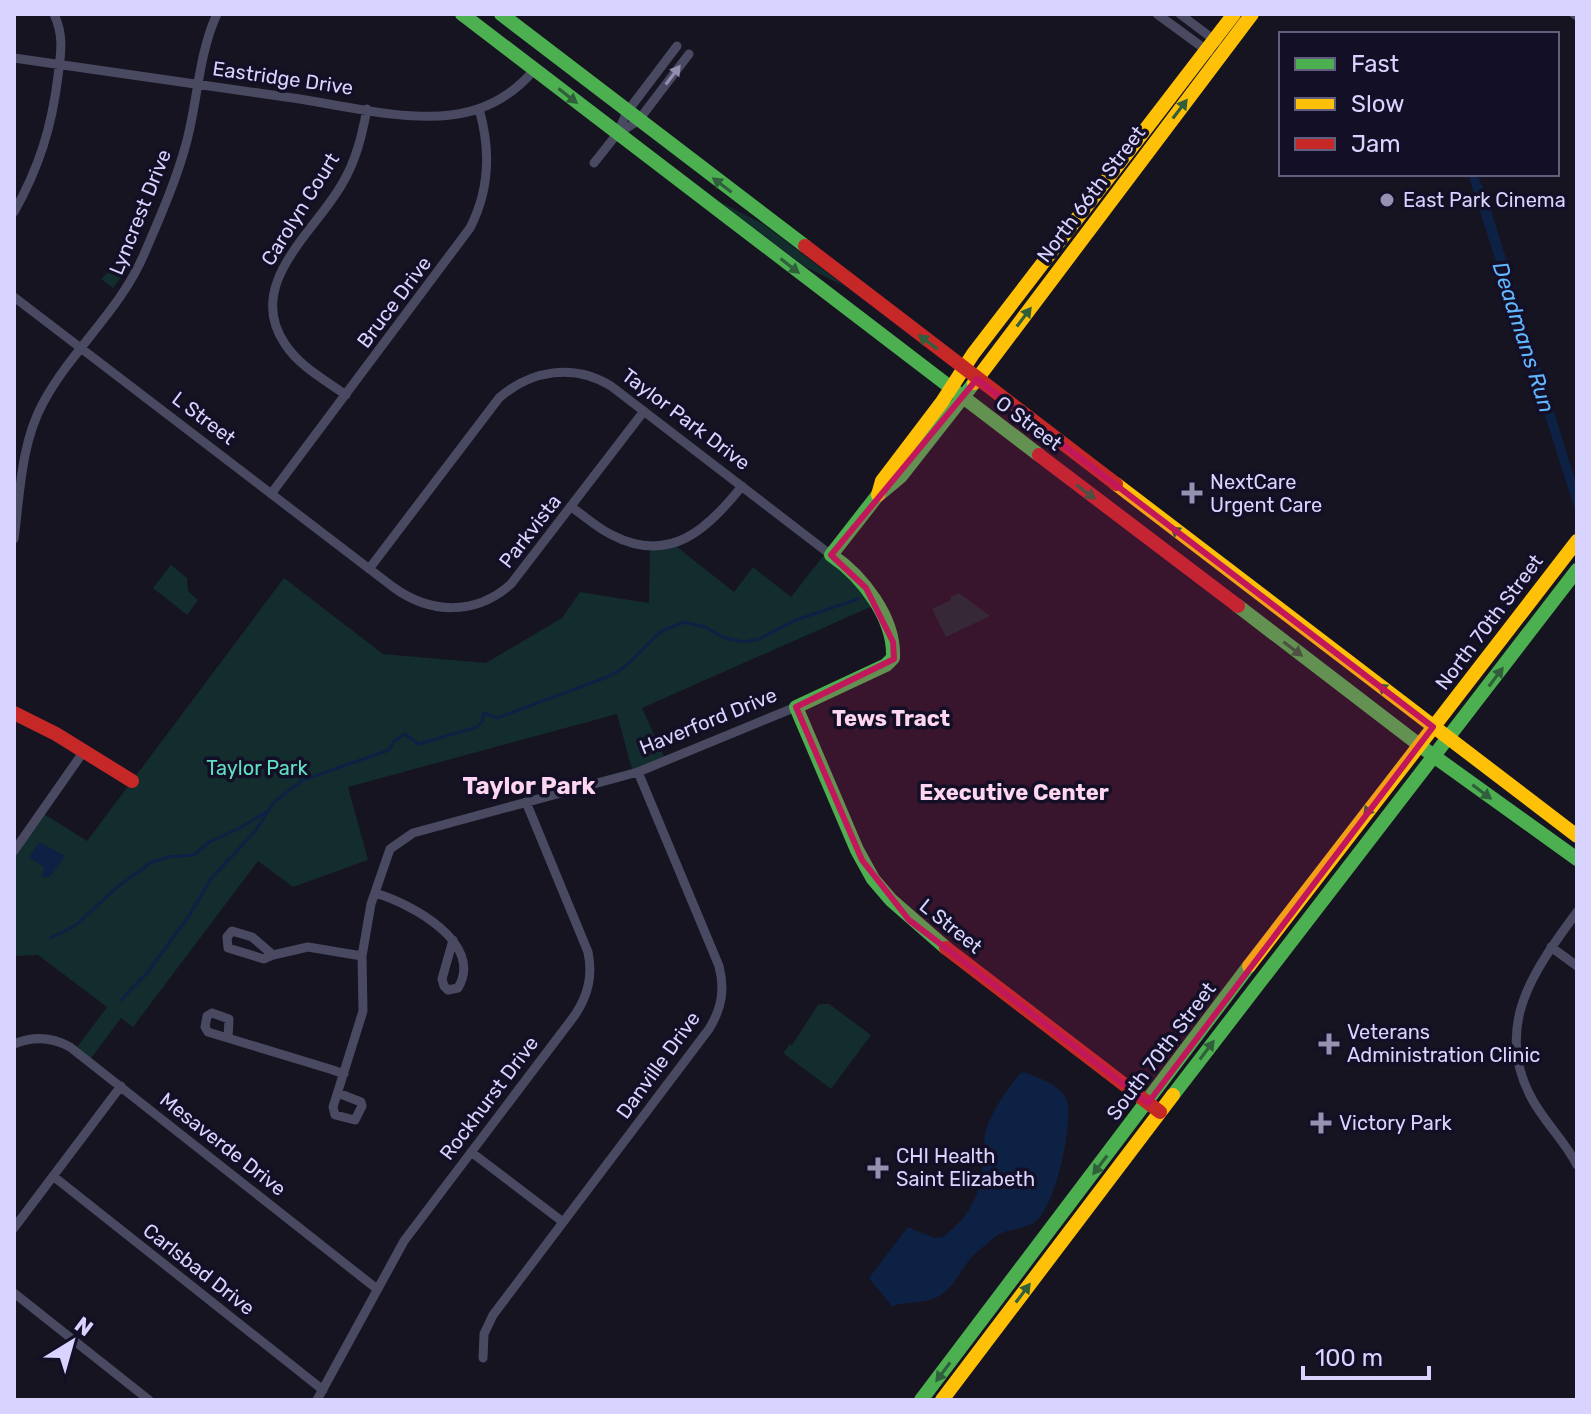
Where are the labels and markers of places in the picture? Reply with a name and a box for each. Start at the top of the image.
place label: East Park Cinema [1403,188,1566,212]
marker: East Park Cinema [1378,191,1396,209]
place label: NextCare Urgent Care [1210,470,1322,517]
marker: NextCare Urgent Care [1181,482,1203,504]
place label: Veterans Administration Clinic [1347,1020,1540,1067]
marker: Veterans Administration Clinic [1318,1033,1340,1055]
place label: Victory Park [1339,1111,1453,1135]
marker: Victory Park [1310,1112,1332,1134]
place label: CHI Health Saint Elizabeth [896,1144,1035,1191]
marker: CHI Health Saint Elizabeth [867,1157,889,1179]

